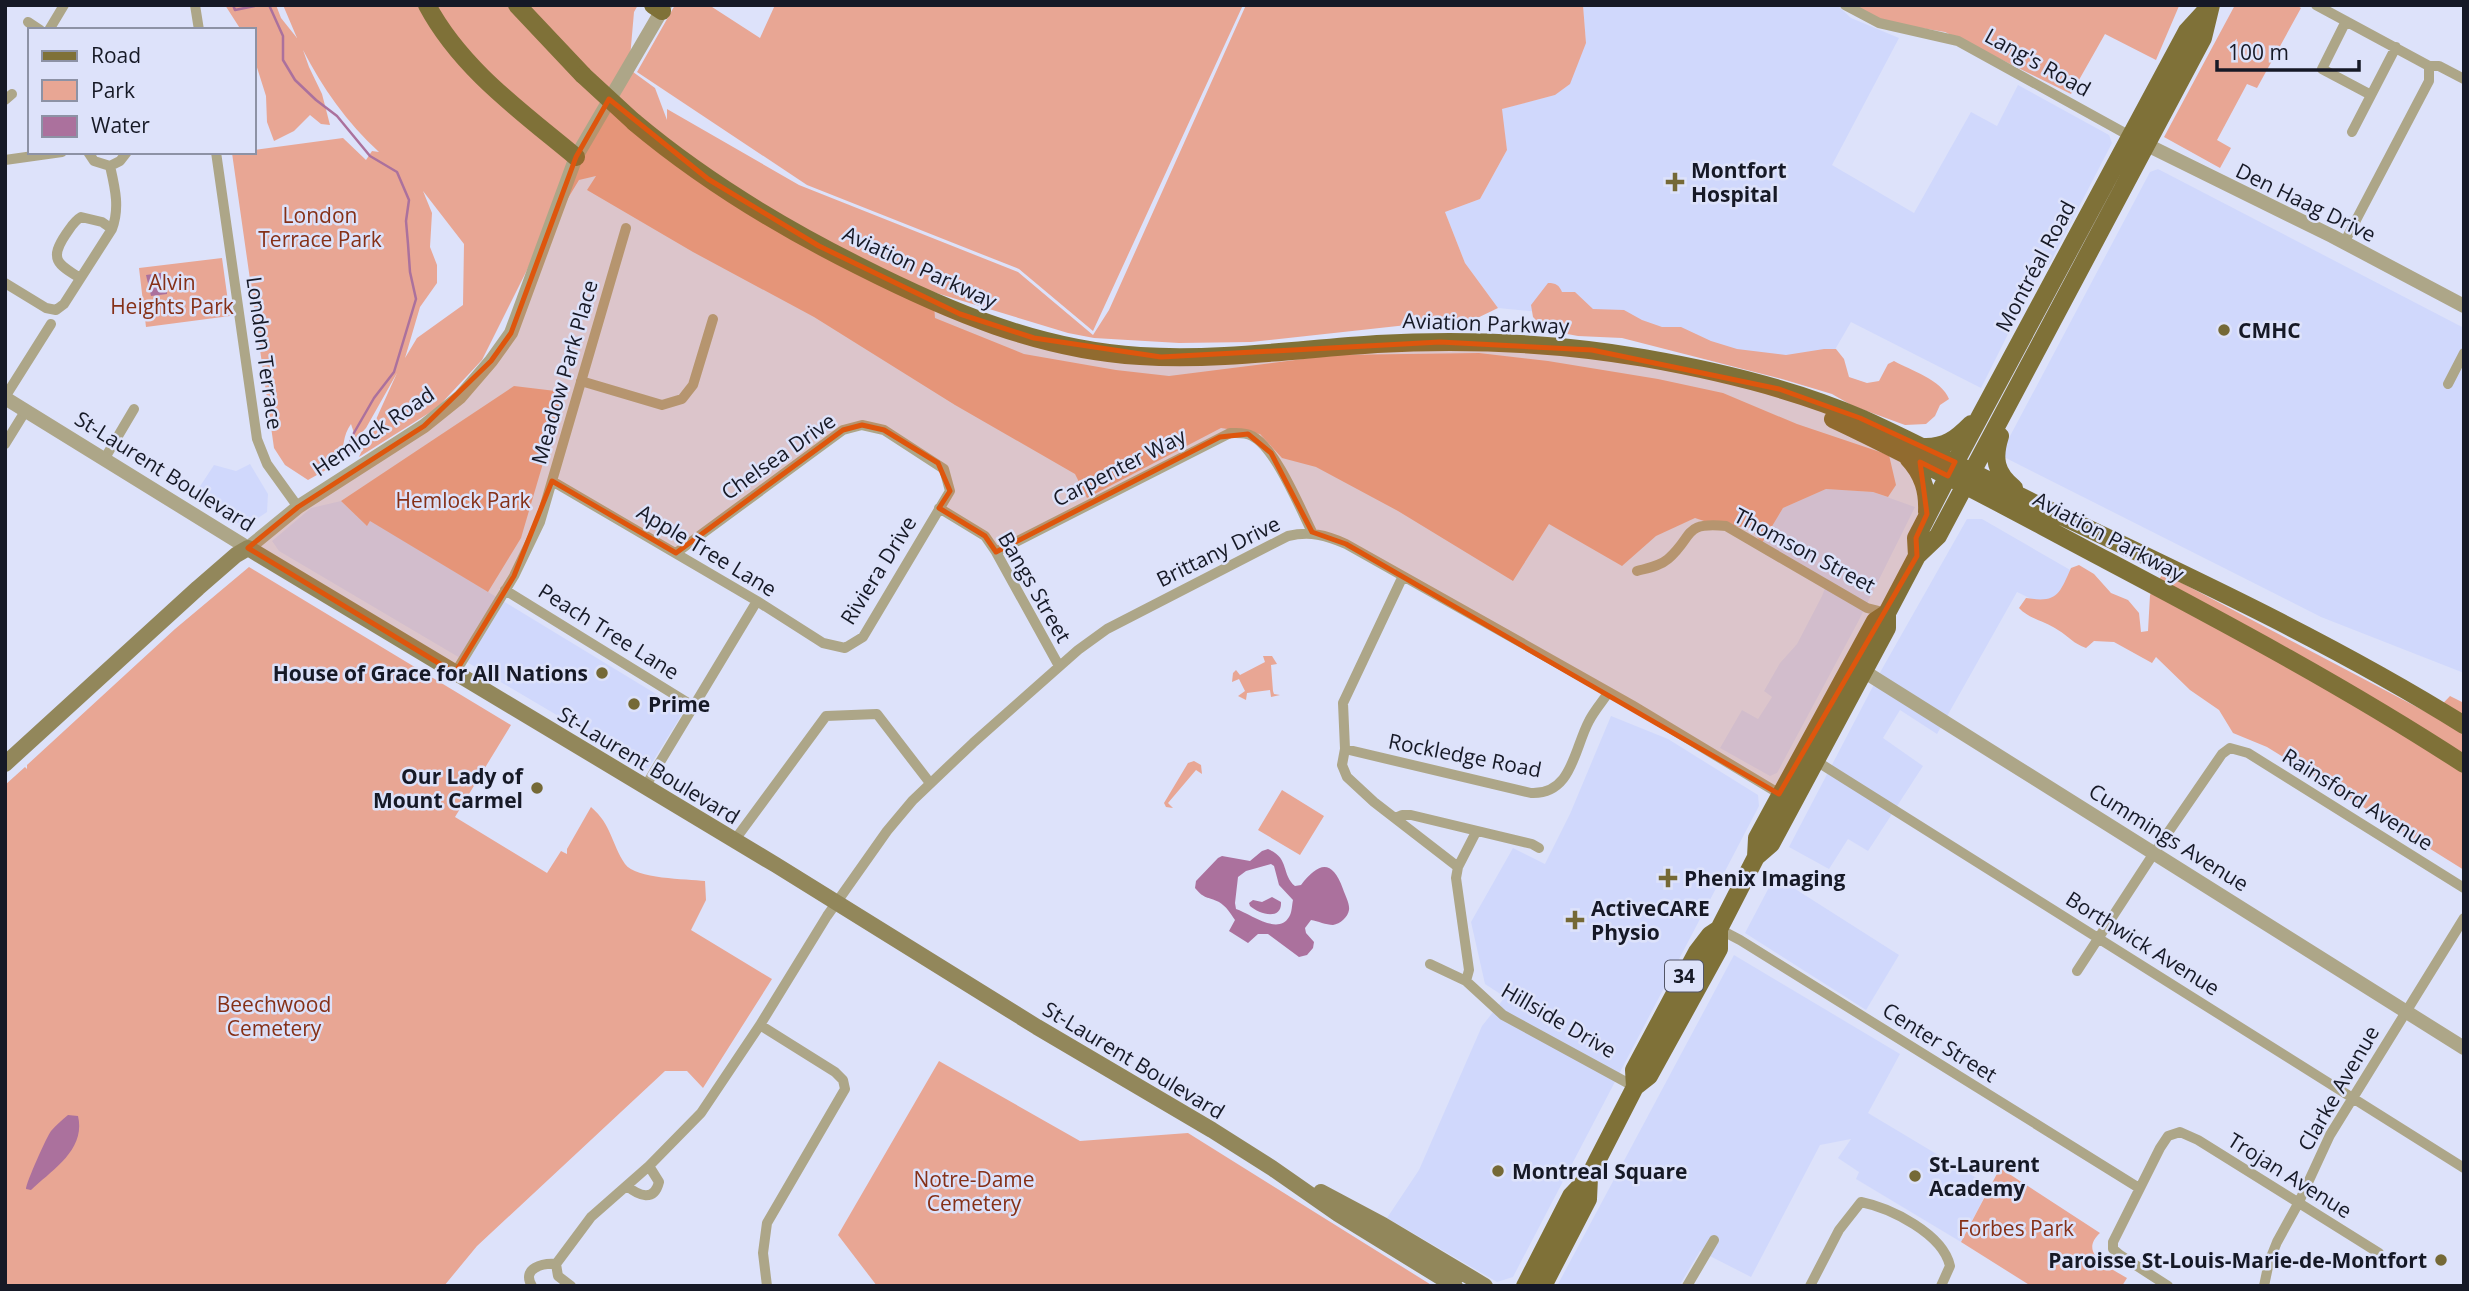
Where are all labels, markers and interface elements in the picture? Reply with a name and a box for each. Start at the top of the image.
street label: Lang's Road [1980,21,2096,103]
legend [28,28,256,154]
scale bar [2217,28,2359,72]
text: 100 m [2228,38,2289,66]
text: Road [91,41,141,69]
text: Park [91,76,135,104]
text: Water [91,111,150,139]
place label: Montfort Hospital [1691,156,1787,208]
street label: Den Haag Drive [2231,156,2381,248]
marker: Montfort Hospital [1665,172,1685,192]
street label: Montréal Road [1989,196,2081,336]
park label: London Terrace Park [258,201,382,253]
street label: Aviation Parkway [838,219,1002,315]
park label: Alvin Heights Park [110,268,234,320]
street label: London Terrace [240,275,290,431]
street label: Meadow Park Place [524,277,604,467]
street label: Aviation Parkway [1402,306,1570,340]
place label: CMHC [2238,316,2301,344]
marker: CMHC [2216,322,2232,338]
street label: Hemlock Road [307,380,439,482]
street label: St-Laurent Boulevard [70,404,260,538]
street label: Chelsea Drive [715,406,841,506]
street label: Carpenter Way [1048,421,1191,513]
street label: Aviation Parkway [2029,484,2190,588]
park label: Hemlock Park [395,486,531,514]
street label: Apple Tree Lane [632,497,782,603]
street label: Thomson Street [1729,501,1881,599]
street label: Brittany Drive [1151,509,1285,593]
street label: Riviera Drive [834,510,922,630]
street label: Bangs Street [992,526,1078,648]
street label: Peach Tree Lane [533,576,685,686]
place label: House of Grace for All Nations [273,659,588,687]
marker: House of Grace for All Nations [594,665,610,681]
place label: Prime [648,690,710,718]
marker: Prime [626,696,642,712]
street label: St-Laurent Boulevard [553,700,745,830]
street label: Rockledge Road [1386,726,1544,784]
street label: Rainsford Avenue [2277,741,2439,857]
place label: Our Lady of Mount Carmel [373,762,525,814]
street label: Cummings Avenue [2084,777,2254,897]
marker: Our Lady of Mount Carmel [529,780,545,796]
place label: Phenix Imaging [1684,864,1846,892]
marker: Phenix Imaging [1658,868,1678,888]
street label: Borthwick Avenue [2061,884,2225,1002]
place label: ActiveCARE Physio [1591,894,1710,946]
marker: ActiveCARE Physio [1565,910,1585,930]
road number: 34 [1665,960,1703,992]
street label: Hillside Drive [1496,976,1622,1064]
park label: Beechwood Cemetery [217,990,331,1042]
street label: St-Laurent Boulevard [1038,995,1230,1125]
street label: Center Street [1878,996,2002,1088]
street label: Clarke Avenue [2291,1020,2385,1156]
street label: Trojan Avenue [2223,1126,2357,1224]
place label: St-Laurent Academy [1929,1150,2040,1202]
place label: Montreal Square [1512,1157,1688,1185]
marker: Montreal Square [1490,1163,1506,1179]
park label: Notre-Dame Cemetery [913,1165,1035,1217]
marker: St-Laurent Academy [1907,1168,1923,1184]
park label: Forbes Park [1958,1214,2074,1242]
place label: Paroisse St-Louis-Marie-de-Montfort [2048,1246,2427,1274]
marker: Paroisse St-Louis-Marie-de-Montfort [2433,1252,2449,1268]

